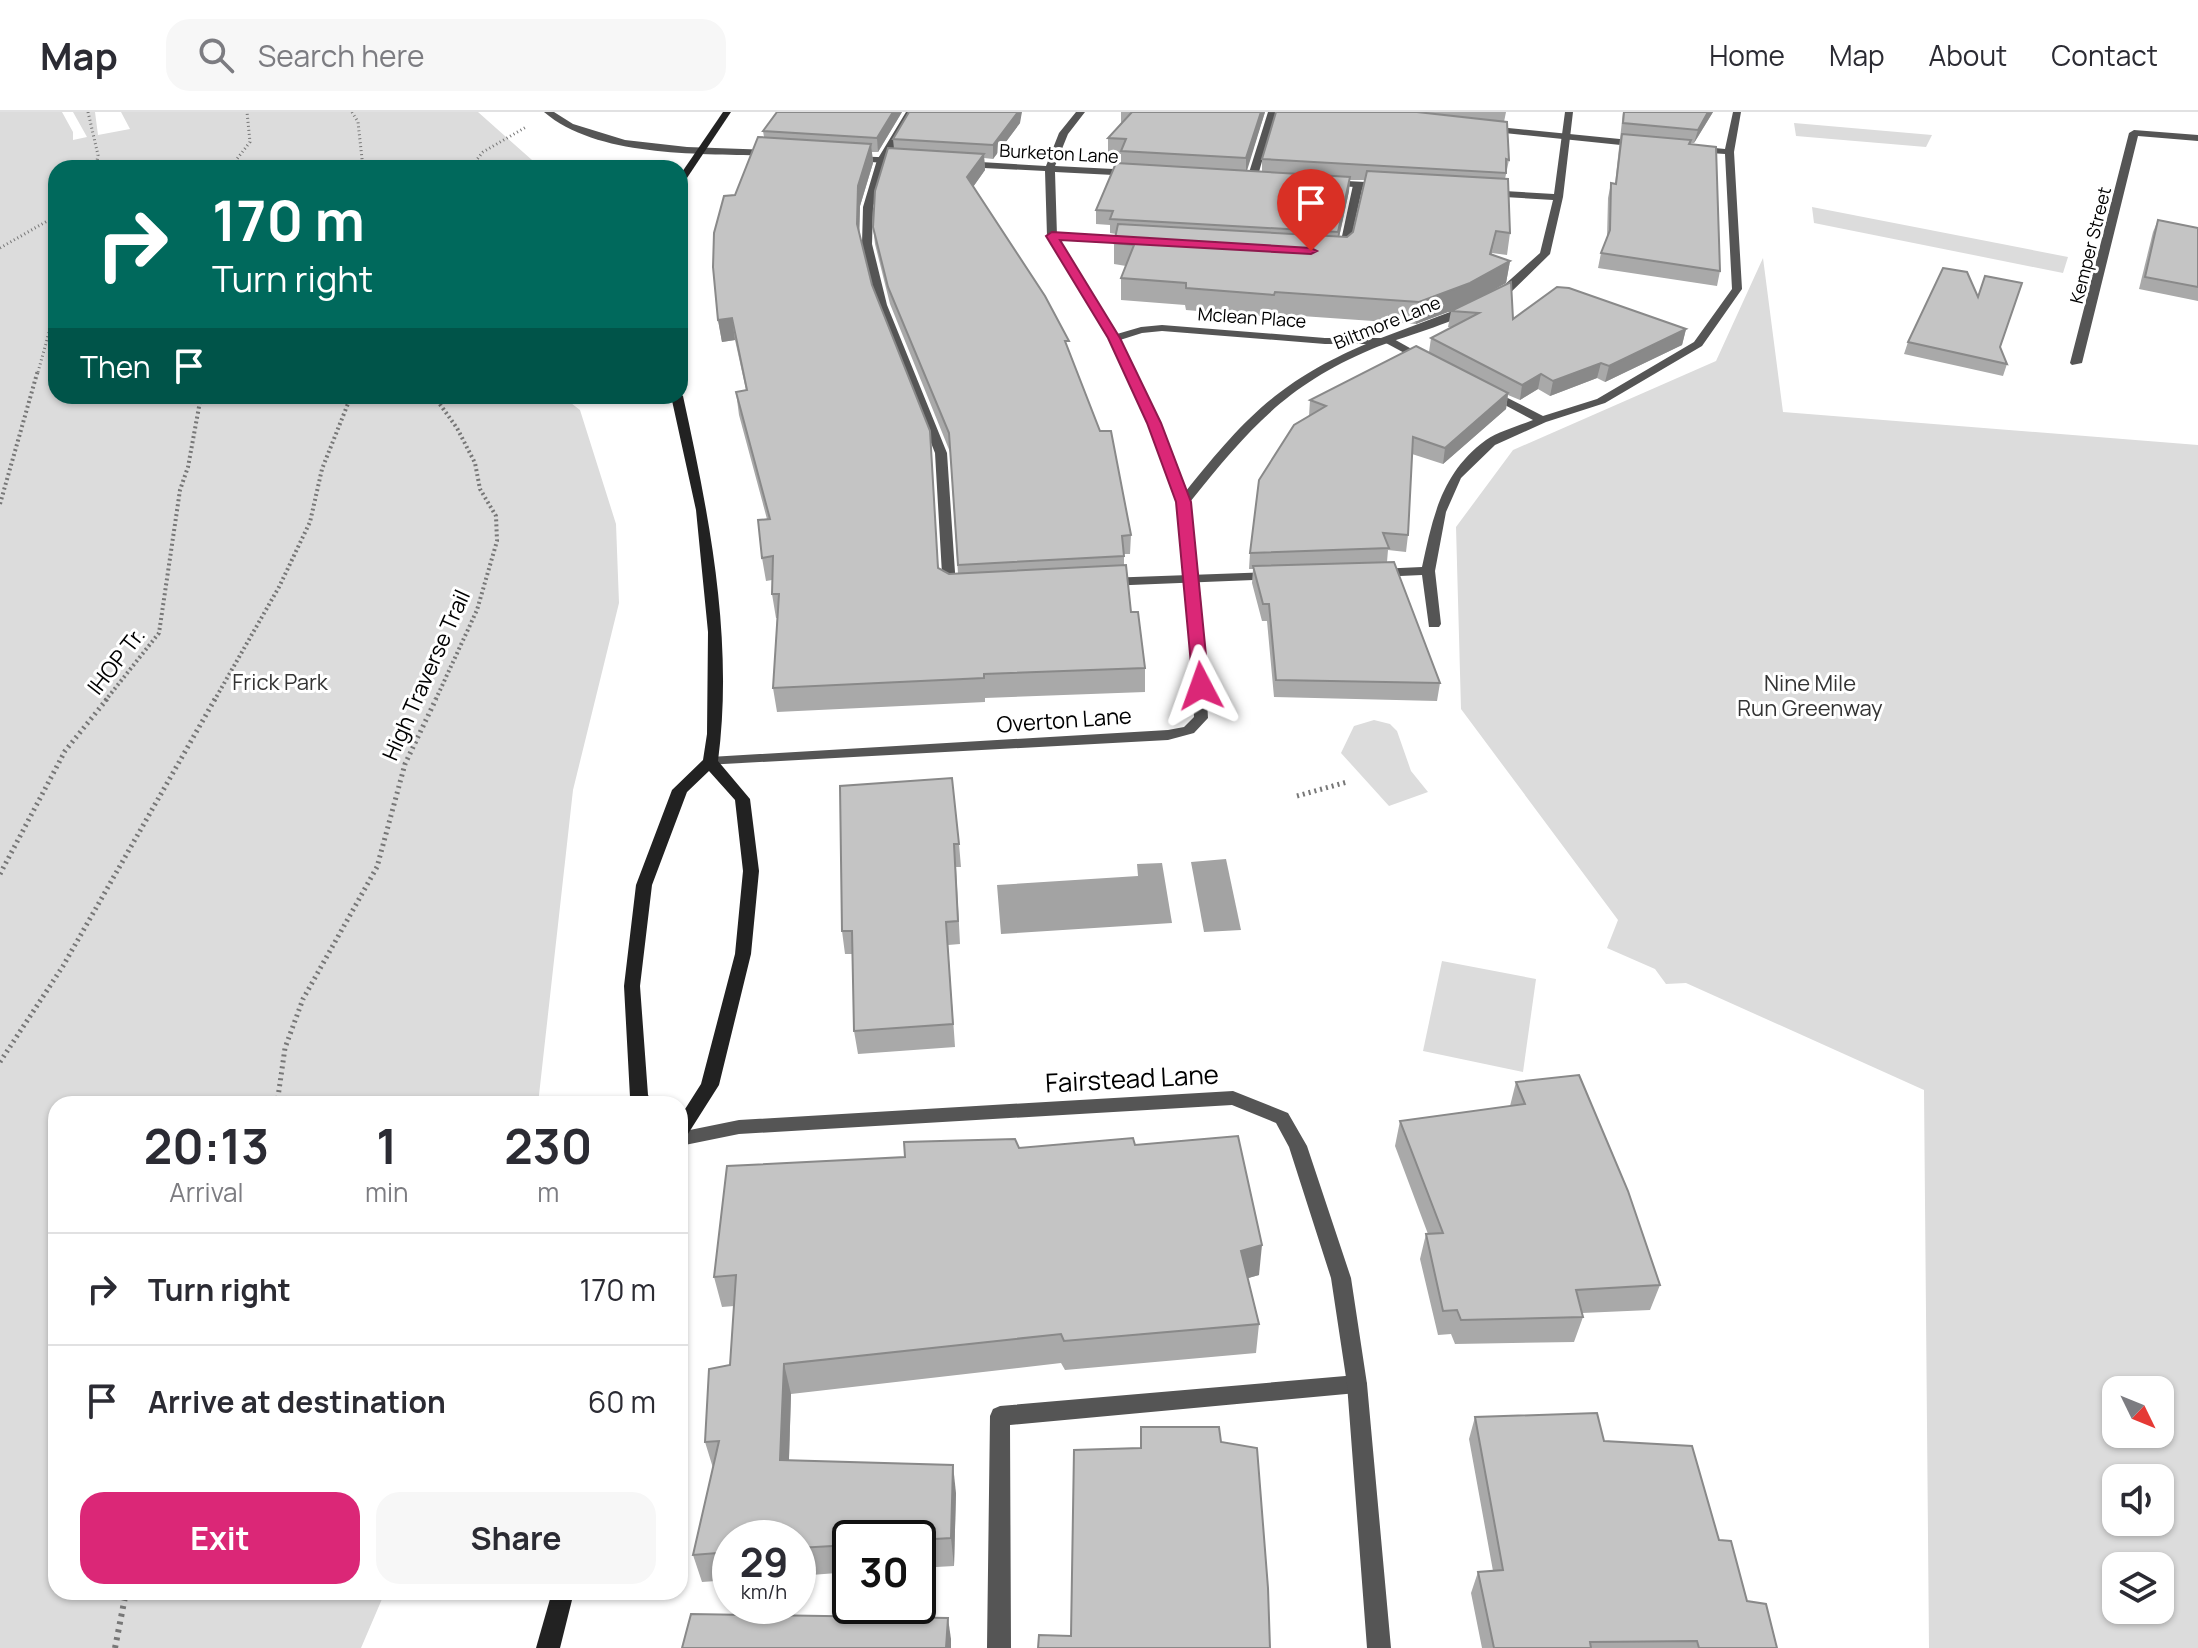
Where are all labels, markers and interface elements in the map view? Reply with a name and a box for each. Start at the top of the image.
search box [166,19,726,91]
text: Map [40,29,118,81]
icon: search [194,33,238,77]
text: Search here [258,35,425,76]
text: Home [1709,36,1785,74]
text: Map [1829,36,1885,74]
text: About [1929,36,2007,74]
text: Contact [2051,36,2158,74]
street label: Burketon Lane [999,138,1119,168]
pin [1277,169,1345,251]
text: 170 m [212,181,365,258]
icon: arrive [1289,181,1333,225]
street label: Kemper Street [2064,184,2116,306]
icon: right [80,192,184,296]
text: Turn right [212,254,373,303]
street label: Biltmore Lane [1330,290,1444,354]
street label: Mclean Place [1197,301,1307,333]
icon: arrive [167,344,211,388]
text: Then [80,346,151,387]
street label: High Traverse Trail [375,585,477,765]
street label: IHOP Tr. [80,621,152,701]
position arrow [1159,644,1243,728]
park label: Frick Park [232,667,329,697]
park label: Nine Mile Run Greenway [1737,668,1883,723]
street label: Overton Lane [995,700,1133,740]
street label: Fairstead Lane [1044,1055,1220,1101]
text: 20:13 [144,1113,269,1178]
text: 1 [376,1113,397,1178]
text: 230 [504,1113,592,1178]
text: Arrival [169,1174,244,1210]
text: min [365,1174,409,1210]
text: m [537,1174,559,1210]
icon: right [80,1267,124,1311]
text: Turn right [148,1269,291,1310]
text: 170 m [579,1269,656,1310]
north arrow [2102,1376,2174,1448]
map controls [2102,1376,2174,1624]
icon: arrive [80,1379,124,1423]
text: Arrive at destination [148,1381,446,1422]
text: 60 m [588,1381,656,1422]
button: sound [2102,1464,2174,1536]
button: Exit [80,1492,360,1584]
button: Share [376,1492,656,1584]
speed limit sign: 30 [832,1520,936,1624]
text: 29 [740,1534,788,1589]
button: layers [2102,1552,2174,1624]
text: km/h [741,1578,787,1605]

